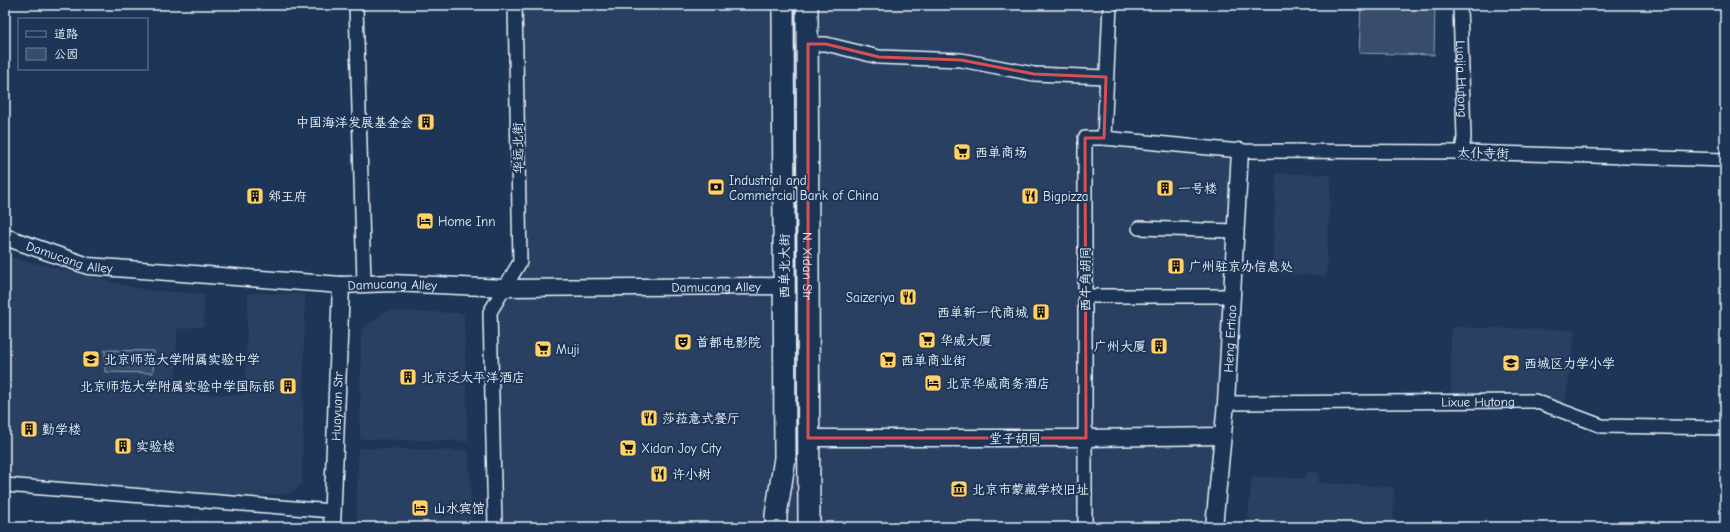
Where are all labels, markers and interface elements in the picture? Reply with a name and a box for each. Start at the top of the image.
legend [18,18,148,70]
text: 道路 [54,27,78,41]
street label: Luojia Hutong [1454,40,1471,118]
text: 公园 [54,47,78,61]
building icon: 中国海洋发展基金会 [416,112,436,132]
place label: 中国海洋发展基金会 [296,115,413,130]
street label: 华远北街 [510,122,526,174]
supermarket icon: 西单商场 [952,142,972,162]
place label: 西单商场 [975,145,1027,160]
street label: 太仆寺街 [1457,145,1509,161]
place label: Industrial and Commercial Bank of China [729,173,879,203]
bank icon: Industrial and Commercial Bank of China [706,177,726,197]
building icon: 一号楼 [1155,178,1175,198]
place label: 一号楼 [1178,181,1217,196]
building icon: 郑王府 [245,186,265,206]
restaurant icon: Bigpizza [1020,186,1040,206]
place label: 郑王府 [268,189,307,204]
place label: Bigpizza [1043,189,1088,204]
hotel icon: Home Inn [415,211,435,231]
place label: Home Inn [438,214,495,229]
street label: N. Xidan Str [800,232,816,301]
street label: 西单北大街 [777,233,792,299]
street label: Damucang Alley [25,238,113,275]
street label: 西牛角胡同 [1078,246,1093,312]
building icon: 广州驻京办信息处 [1166,256,1186,276]
place label: 广州驻京办信息处 [1189,259,1293,274]
street label: Damucang Alley [347,275,437,292]
street label: Damucang Alley [671,279,761,294]
restaurant icon: Saizeriya [898,287,918,307]
place label: Saizeriya [846,290,895,305]
building icon: 西单新一代商城 [1031,302,1051,322]
street label: Heng Ertiao [1220,304,1239,373]
place label: 西单新一代商城 [937,305,1028,320]
supermarket icon: 华威大厦 [917,330,937,350]
theatre icon: 首都电影院 [673,332,693,352]
place label: 华威大厦 [940,333,992,348]
place label: 首都电影院 [696,335,761,350]
building icon: 广州大厦 [1149,336,1169,356]
supermarket icon: Muji [533,339,553,359]
place label: 广州大厦 [1094,339,1146,354]
place label: Muji [556,342,580,357]
school or university icon: 北京师范大学附属实验中学 [81,349,101,369]
supermarket icon: 西单商业街 [878,350,898,370]
place label: 北京师范大学附属实验中学 [104,352,260,367]
place label: 西单商业街 [901,353,966,368]
school or university icon: 西城区力学小学 [1501,353,1521,373]
place label: 西城区力学小学 [1524,356,1615,371]
building icon: 北京泛太平洋酒店 [398,367,418,387]
street label: Huayuan Str [328,370,345,441]
place label: 北京泛太平洋酒店 [421,370,525,385]
hotel icon: 北京华威商务酒店 [923,373,943,393]
building icon: 北京师范大学附属实验中学国际部 [278,376,298,396]
place label: 北京华威商务酒店 [946,376,1050,391]
place label: 北京师范大学附属实验中学国际部 [80,379,275,394]
street label: Lixue Hutong [1441,394,1515,409]
restaurant icon: 莎菈意式餐厅 [639,408,659,428]
place label: 莎菈意式餐厅 [662,411,740,426]
building icon: 勤学楼 [19,419,39,439]
place label: 勤学楼 [42,422,81,437]
street label: 堂子胡同 [989,431,1041,446]
building icon: 实验楼 [113,436,133,456]
supermarket icon: Xidan Joy City [618,438,638,458]
place label: 实验楼 [136,439,175,454]
place label: Xidan Joy City [641,441,722,456]
restaurant icon: 许小树 [649,464,669,484]
place label: 许小树 [672,467,711,482]
museum icon: 北京市蒙藏学校旧址 [949,479,969,499]
place label: 北京市蒙藏学校旧址 [972,482,1089,497]
hotel icon: 山水宾馆 [410,498,430,518]
place label: 山水宾馆 [433,501,485,516]

